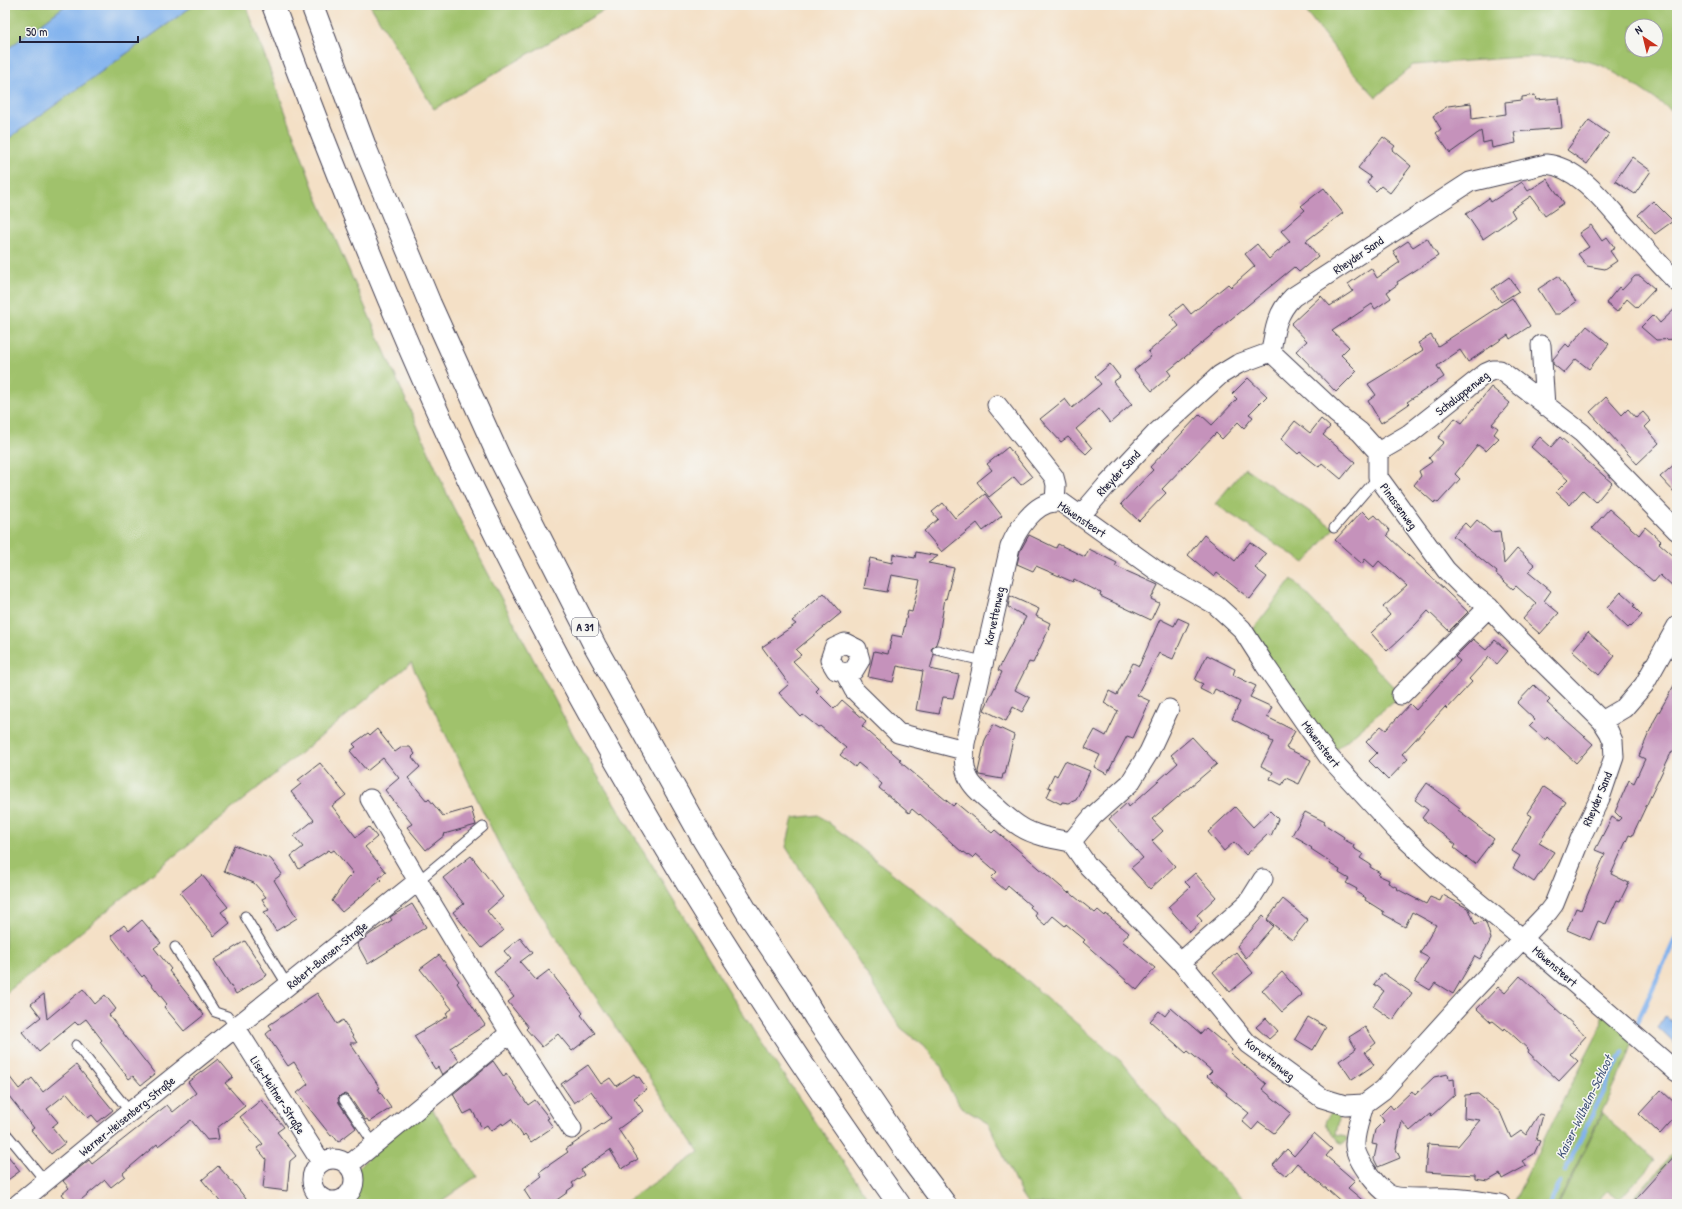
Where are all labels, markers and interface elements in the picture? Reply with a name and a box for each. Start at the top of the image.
scale bar [20,18,138,44]
north arrow [1624,18,1664,58]
text: N [1632,22,1645,37]
text: 50 m [26,23,47,40]
street label: Rheyder Sand [1329,232,1387,278]
street label: Schaluppenweg [1432,367,1492,419]
street label: Rheyder Sand [1092,446,1144,500]
street label: Pinassenweg [1376,479,1422,533]
street label: Möwensteert [1055,497,1110,542]
street label: Korvettenweg [980,585,1008,647]
road number: A 31 [572,618,598,636]
street label: Möwensteert [1298,717,1345,772]
street label: Rheyder Sand [1578,769,1616,829]
street label: Robert-Bunsen-Straße [283,917,371,993]
street label: Möwensteert [1529,942,1582,991]
street label: Korvettenweg [1241,1034,1299,1084]
water label: Kaiser-Wilhelm-Schloot [1551,1050,1618,1162]
street label: Lise-Meitner-Straße [246,1053,310,1138]
street label: Werner-Heisenberg-Straße [75,1072,179,1160]

